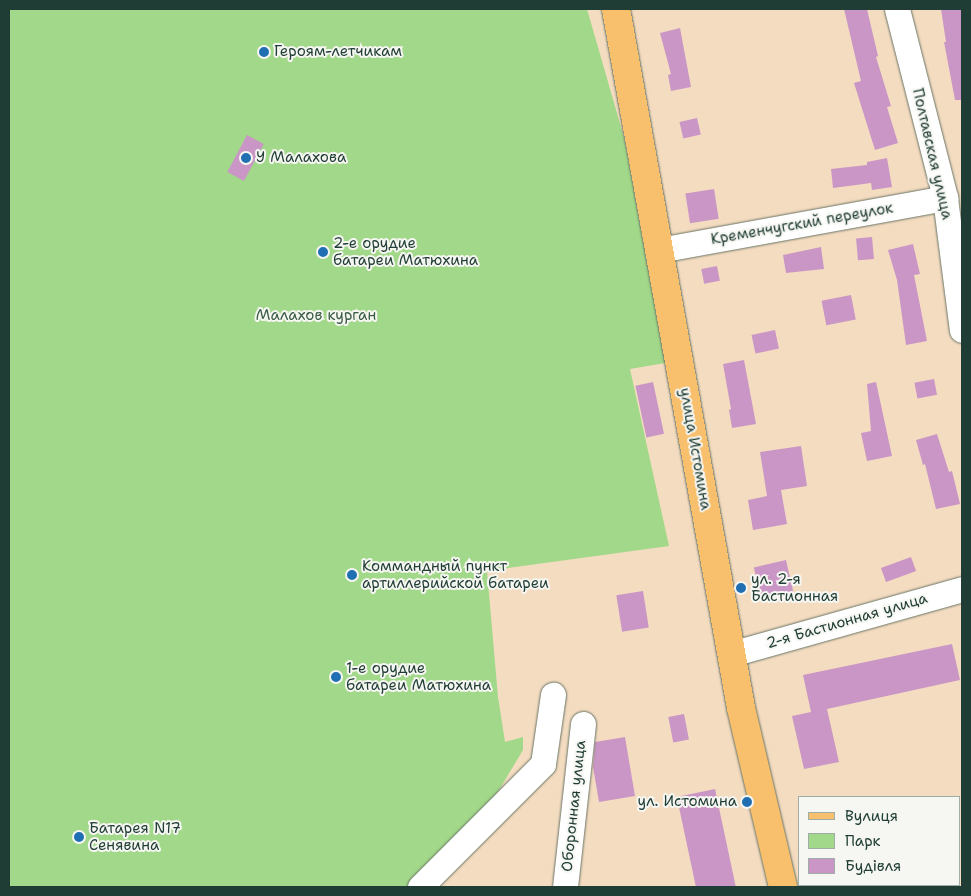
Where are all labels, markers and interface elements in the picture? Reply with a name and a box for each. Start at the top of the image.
place label: Героям-летчикам [274,43,402,61]
marker: Героям-летчикам [258,46,270,58]
street label: Полтавская улица [908,87,956,221]
place label: У Малахова [256,149,346,167]
marker: У Малахова [240,152,252,164]
street label: Кременчугский переулок [709,199,895,249]
place label: 2-е орудие батареи Матюхина [333,234,478,269]
marker: 2-е орудие батареи Матюхина [317,246,329,258]
park label: Малахов курган [256,307,376,325]
street label: улица Истомина [675,386,715,512]
place label: Коммандный пункт артиллерийской батареи [362,557,549,592]
marker: Коммандный пункт артиллерийской батареи [346,569,358,581]
place label: ул. 2-я Бастионная [751,570,838,605]
marker: ул. 2-я Бастионная [735,582,747,594]
street label: 2-я Бастионная улица [764,589,930,653]
place label: 1-е орудие батареи Матюхина [346,659,491,694]
marker: 1-е орудие батареи Матюхина [330,671,342,683]
street label: Оборонная улица [558,739,590,873]
place label: ул. Истомина [638,793,737,811]
marker: ул. Истомина [741,796,753,808]
legend [798,796,961,886]
text: Вулиця [845,806,898,826]
place label: Батарея N17 Сенявина [89,819,181,854]
marker: Батарея N17 Сенявина [73,831,85,843]
text: Парк [845,831,881,851]
text: Будівля [845,856,901,876]

